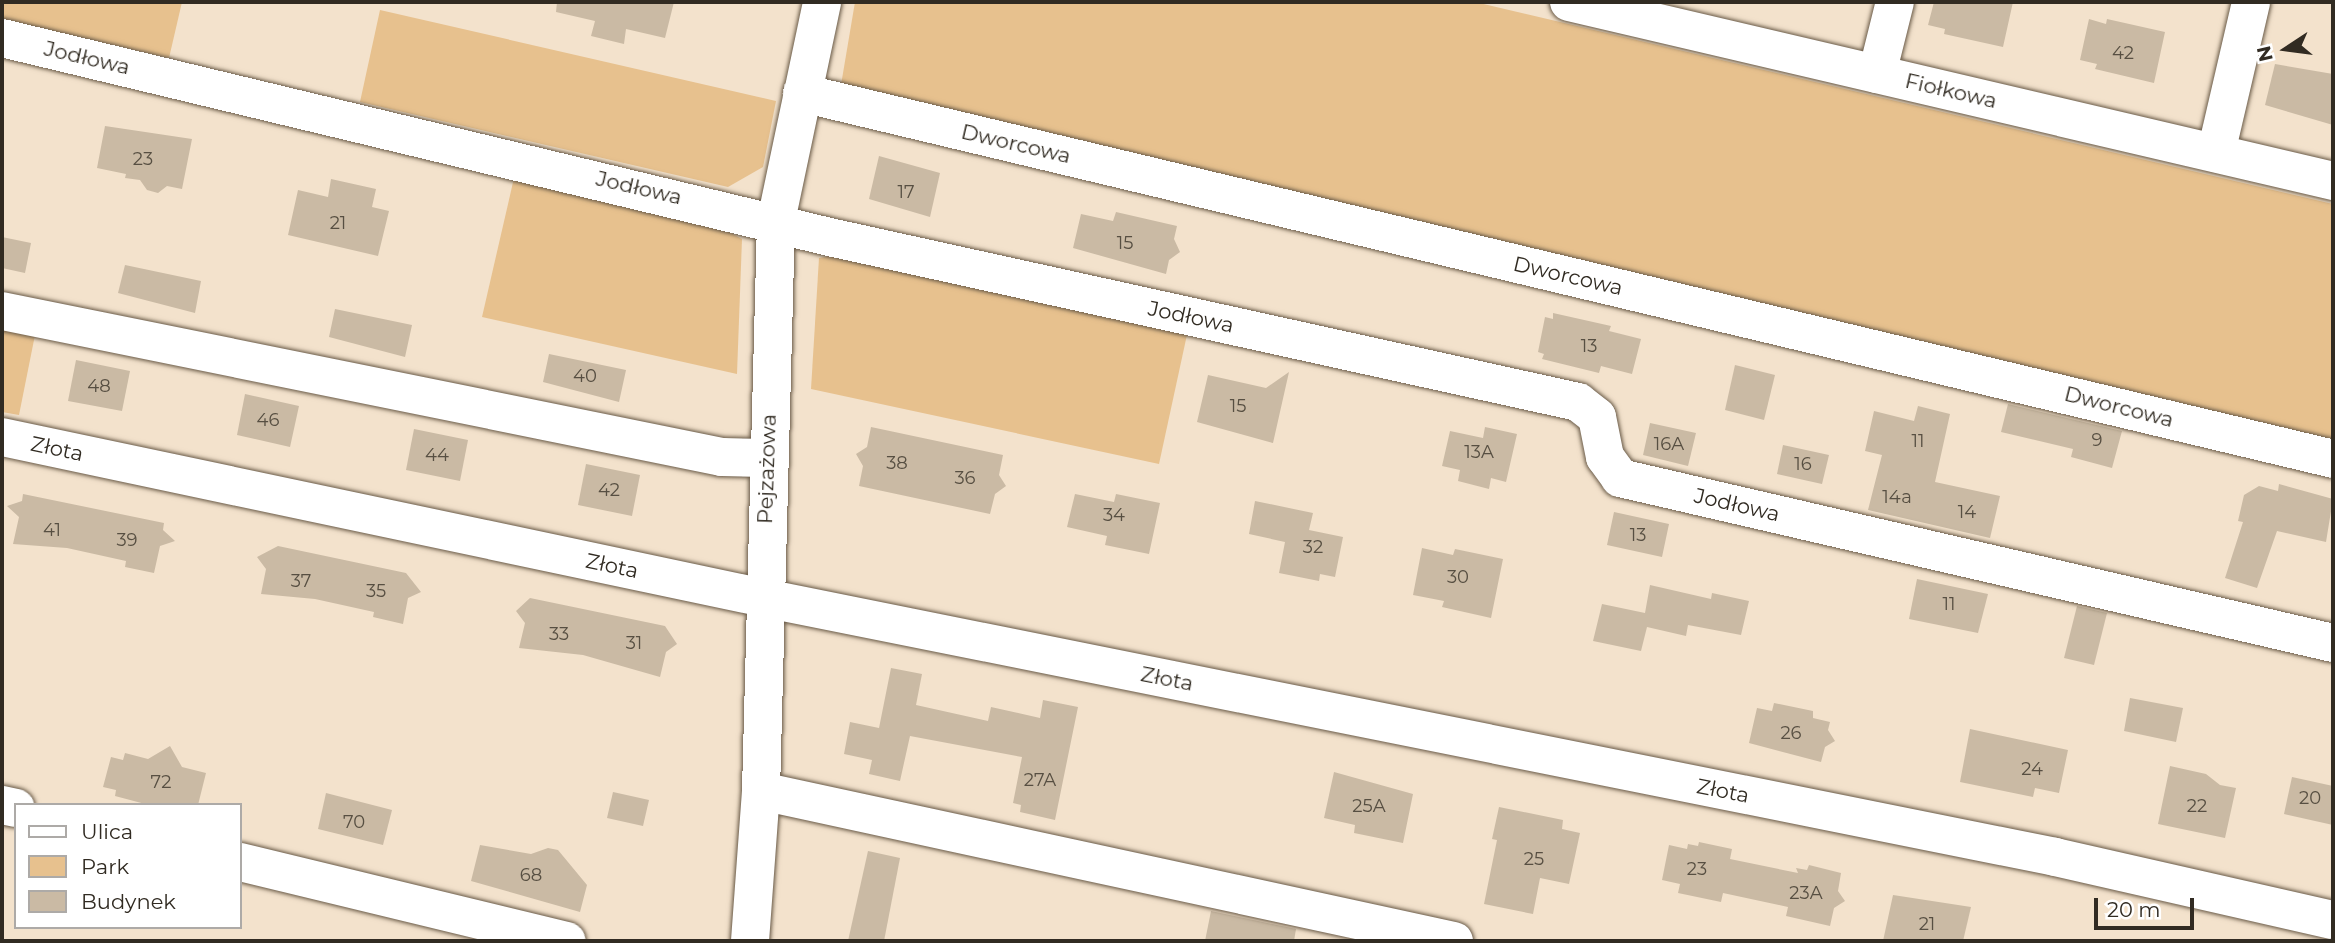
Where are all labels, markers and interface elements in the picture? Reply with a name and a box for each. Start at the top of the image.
north arrow [2251,14,2321,84]
street label: Jodłowa [42,36,132,80]
house number: 42 [2112,42,2134,64]
text: N [2252,44,2278,64]
street label: Fiołkowa [1903,68,1999,114]
street label: Dworcowa [959,119,1073,169]
house number: 23 [133,148,153,170]
street label: Jodłowa [594,166,684,210]
house number: 17 [897,181,915,203]
house number: 21 [330,212,346,234]
house number: 15 [1117,232,1133,254]
street label: Dworcowa [1511,251,1625,301]
street label: Jodłowa [1146,296,1236,338]
house number: 13 [1581,335,1597,357]
house number: 40 [573,365,597,387]
house number: 48 [87,375,111,397]
street label: Dworcowa [2062,381,2176,433]
house number: 15 [1230,395,1246,417]
house number: 46 [257,409,279,431]
street label: Pejzażowa [752,414,782,524]
house number: 9 [2092,429,2102,451]
house number: 11 [1912,430,1924,452]
street label: Złota [28,431,86,467]
house number: 16A [1654,433,1684,455]
house number: 13A [1464,441,1494,463]
house number: 44 [425,444,449,466]
house number: 38 [886,452,908,474]
house number: 16 [1794,453,1812,475]
house number: 36 [954,467,976,489]
house number: 42 [598,479,620,501]
street label: Jodłowa [1692,483,1782,527]
house number: 14a [1882,486,1912,508]
house number: 14 [1958,501,1976,523]
house number: 34 [1103,504,1125,526]
house number: 41 [43,519,61,541]
house number: 13 [1630,524,1646,546]
house number: 39 [116,529,138,551]
house number: 32 [1303,536,1323,558]
street label: Złota [583,548,641,584]
house number: 30 [1447,566,1469,588]
house number: 37 [291,570,311,592]
house number: 35 [366,580,386,602]
house number: 11 [1943,593,1955,615]
house number: 33 [549,623,569,645]
house number: 31 [626,632,642,654]
street label: Złota [1138,662,1196,696]
house number: 26 [1780,722,1802,744]
house number: 24 [2021,758,2043,780]
house number: 27A [1024,769,1056,791]
house number: 72 [151,771,171,793]
street label: Złota [1694,774,1752,808]
house number: 20 [2299,787,2321,809]
house number: 25A [1352,795,1386,817]
house number: 22 [2187,795,2207,817]
legend [14,803,242,929]
house number: 70 [343,811,365,833]
text: Ulica [81,819,133,844]
house number: 25 [1524,848,1544,870]
text: Park [81,854,129,879]
house number: 23 [1687,858,1707,880]
house number: 68 [520,864,542,886]
house number: 23A [1789,882,1823,904]
scale bar [2097,884,2197,928]
text: Budynek [81,889,176,914]
text: 20 m [2107,897,2161,922]
house number: 21 [1919,913,1935,935]

